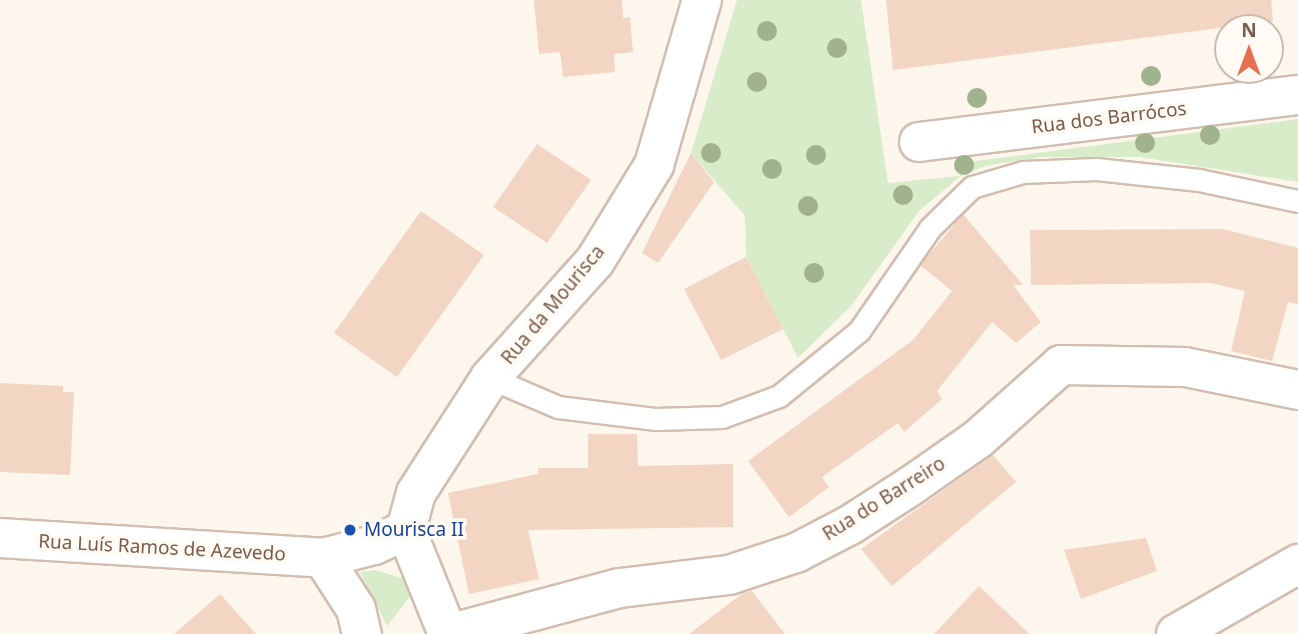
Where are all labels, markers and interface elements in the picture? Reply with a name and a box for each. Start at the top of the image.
north arrow [1214,14,1284,84]
text: N [1241,17,1257,43]
street label: Rua dos Barrócos [1030,97,1188,139]
street label: Rua da Mourisca [497,241,609,369]
street label: Rua do Barreiro [819,452,949,546]
place label: Mourisca II [364,519,464,541]
marker: Mourisca II [342,522,358,538]
street label: Rua Luís Ramos de Azevedo [38,530,286,566]

